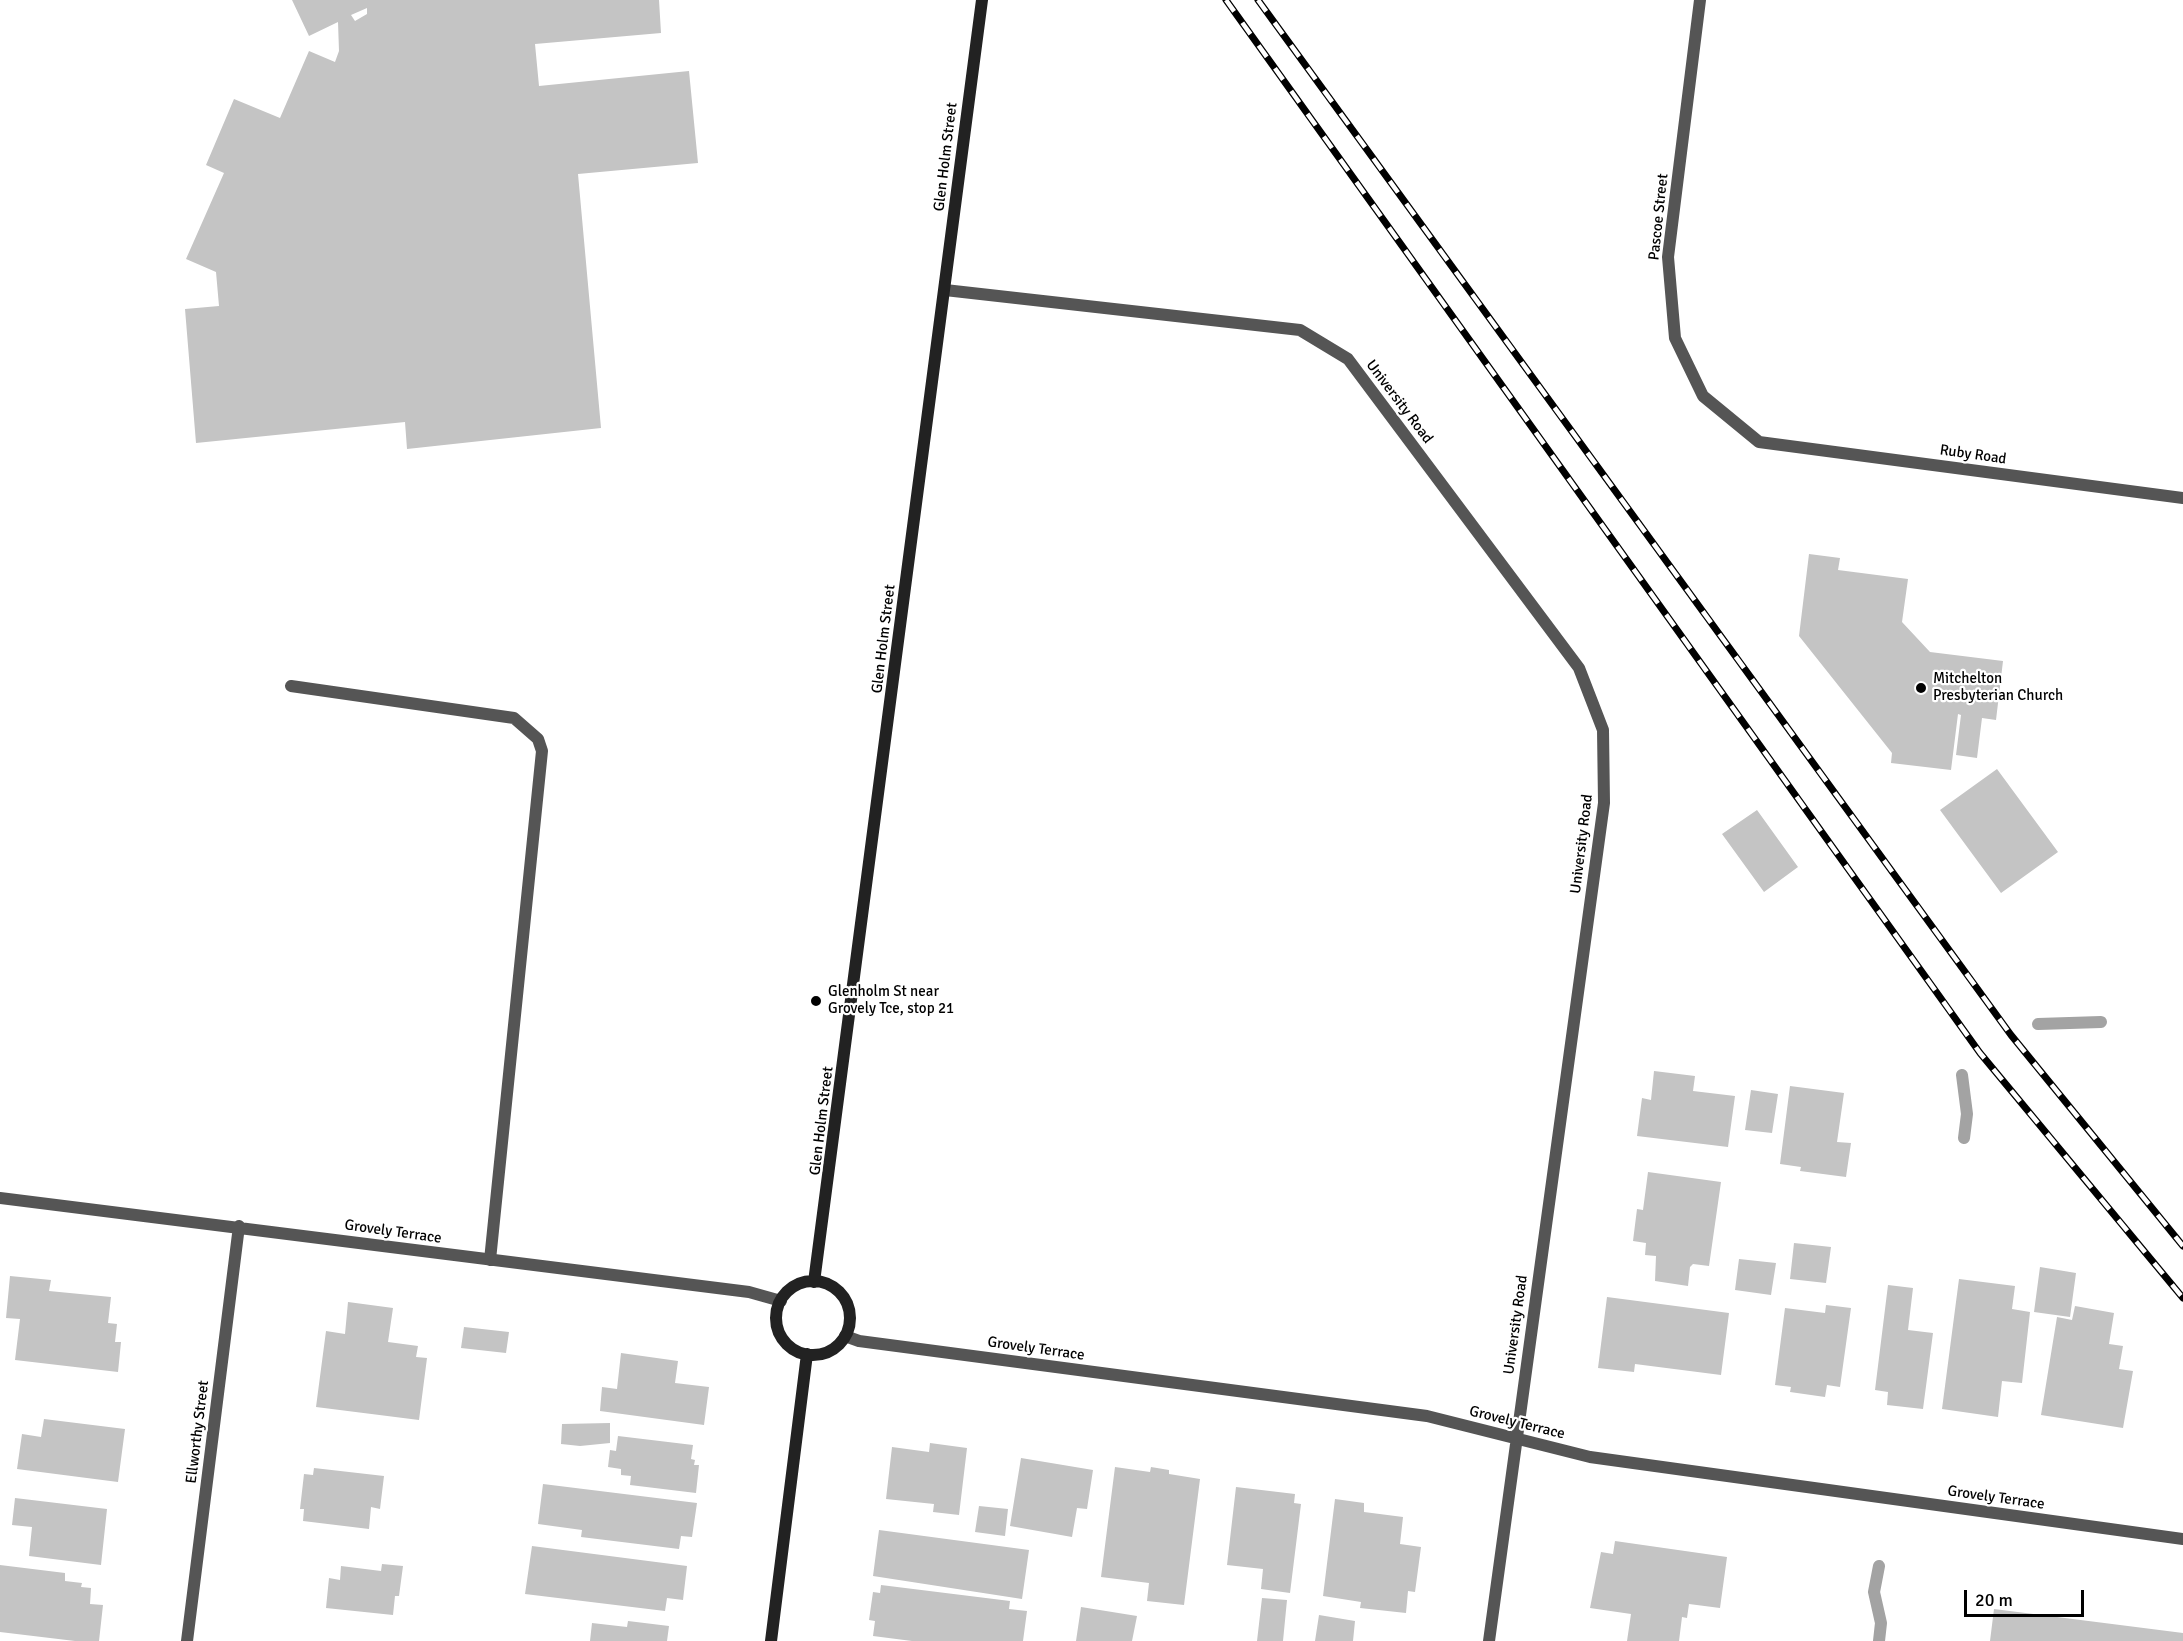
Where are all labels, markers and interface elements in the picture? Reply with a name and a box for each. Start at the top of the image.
street label: Glen Holm Street [930,102,962,212]
street label: Pascoe Street [1646,173,1672,261]
street label: University Road [1362,357,1436,447]
street label: Ruby Road [1938,441,2008,469]
street label: Glen Holm Street [868,584,900,694]
place label: Mitchelton Presbyterian Church [1933,670,2063,705]
marker: Mitchelton Presbyterian Church [1914,681,1928,695]
street label: University Road [1567,793,1597,895]
place label: Glenholm St near Grovely Tce, stop 21 [828,983,954,1018]
marker: Glenholm St near Grovely Tce, stop 21 [809,994,823,1008]
street label: Glen Holm Street [806,1066,838,1176]
street label: Grovely Terrace [343,1216,443,1248]
street label: University Road [1500,1274,1532,1376]
street label: Grovely Terrace [986,1333,1086,1365]
street label: Ellworthy Street [183,1379,213,1485]
street label: Grovely Terrace [1467,1402,1567,1444]
street label: Grovely Terrace [1946,1482,2046,1514]
scale bar [1967,1578,2087,1616]
text: 20 m [1975,1589,2013,1611]

